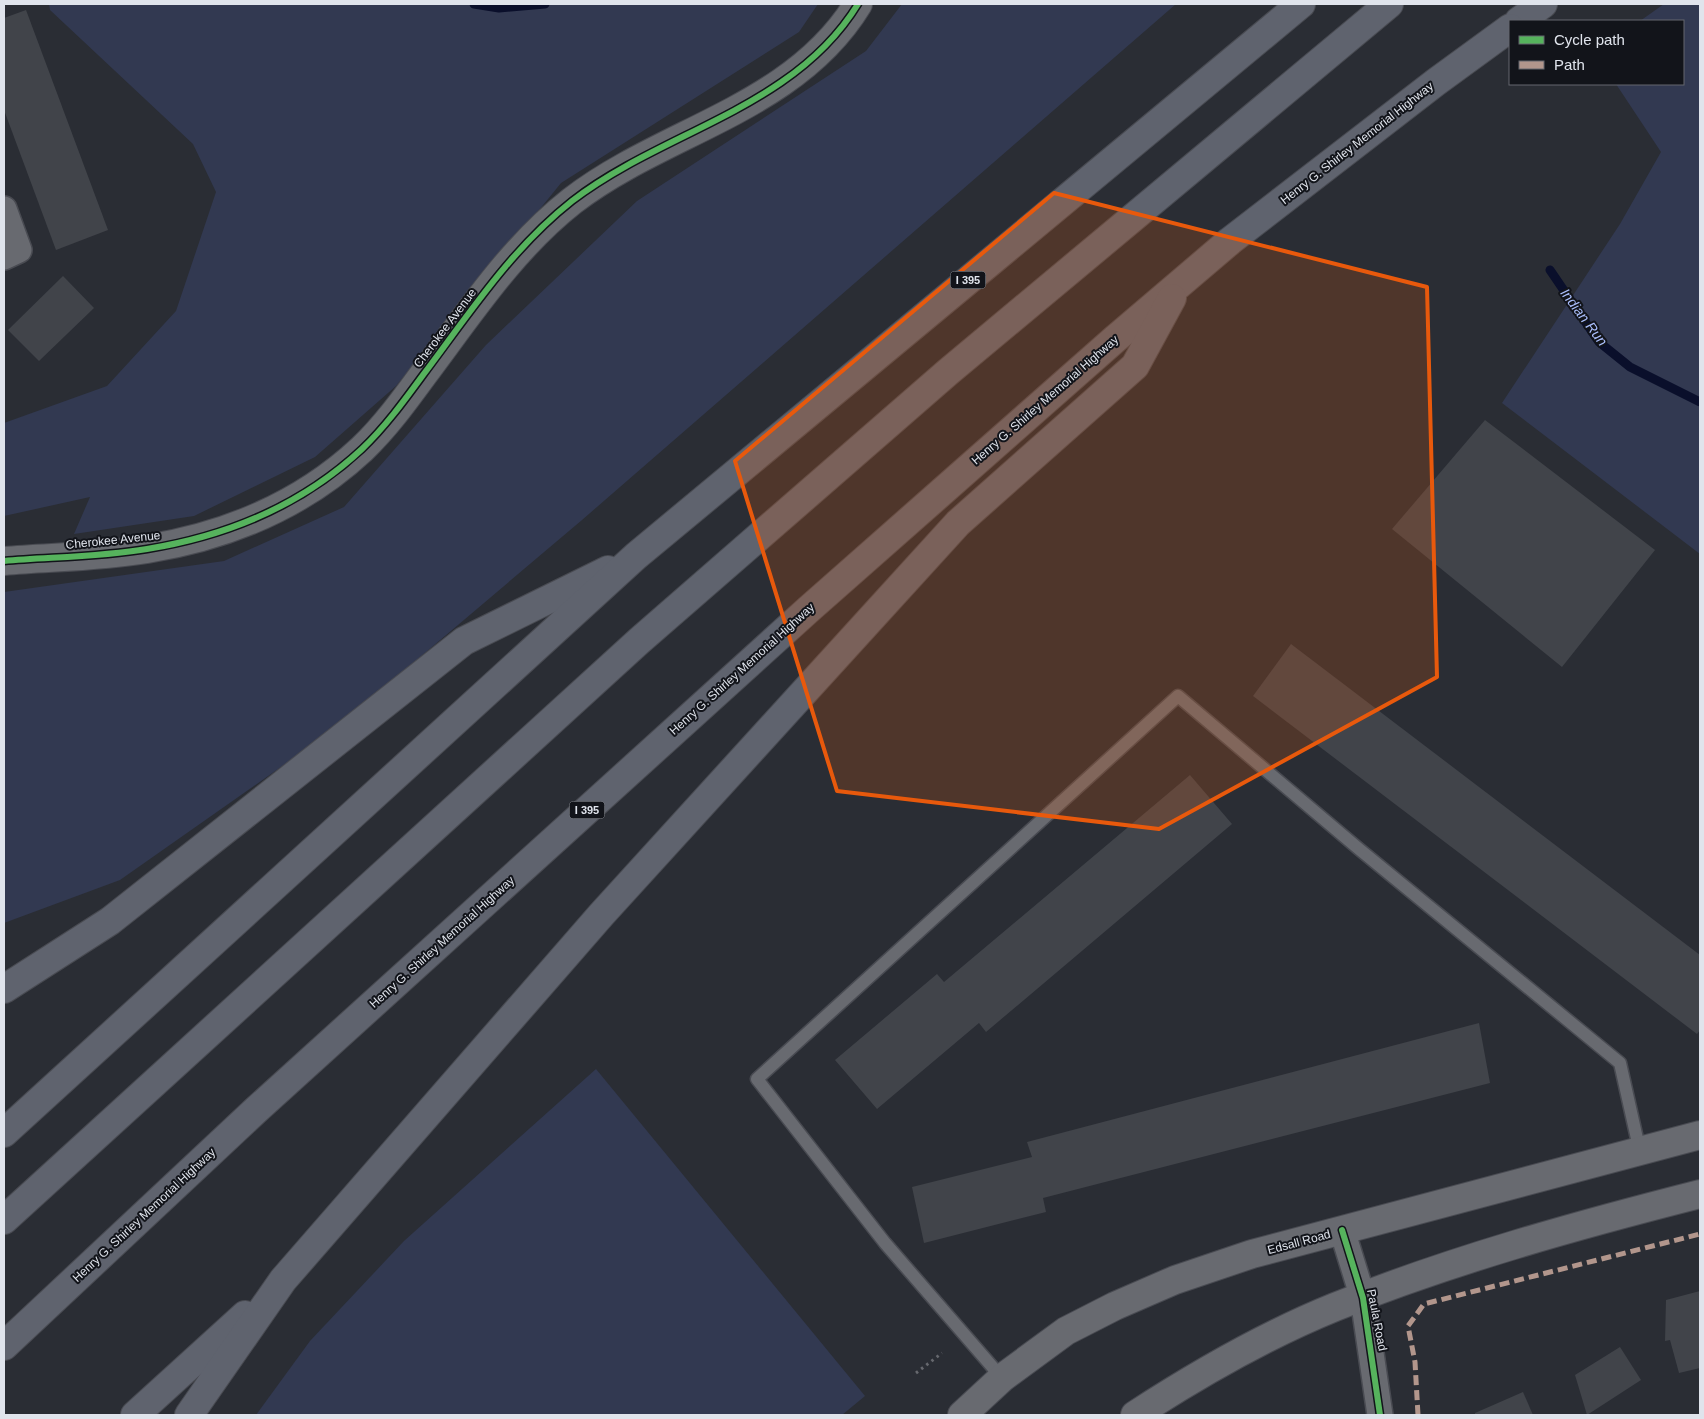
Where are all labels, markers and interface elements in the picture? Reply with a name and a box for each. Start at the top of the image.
legend [1509,20,1684,85]
text: Cycle path [1554,31,1625,48]
text: Path [1554,56,1585,73]
street label: Henry G. Shirley Memorial Highway [1278,79,1436,207]
road number: I 395 [950,272,986,288]
water label: Indian Run [1557,285,1611,349]
street label: Cherokee Avenue [411,286,479,370]
street label: Henry G. Shirley Memorial Highway [969,332,1121,468]
street label: Cherokee Avenue [65,528,161,552]
street label: Henry G. Shirley Memorial Highway [667,600,817,738]
road number: I 395 [570,802,604,818]
street label: Henry G. Shirley Memorial Highway [367,873,517,1011]
street label: Henry G. Shirley Memorial Highway [70,1145,218,1285]
street label: Edsall Road [1266,1227,1332,1257]
street label: Paula Road [1364,1288,1390,1352]

